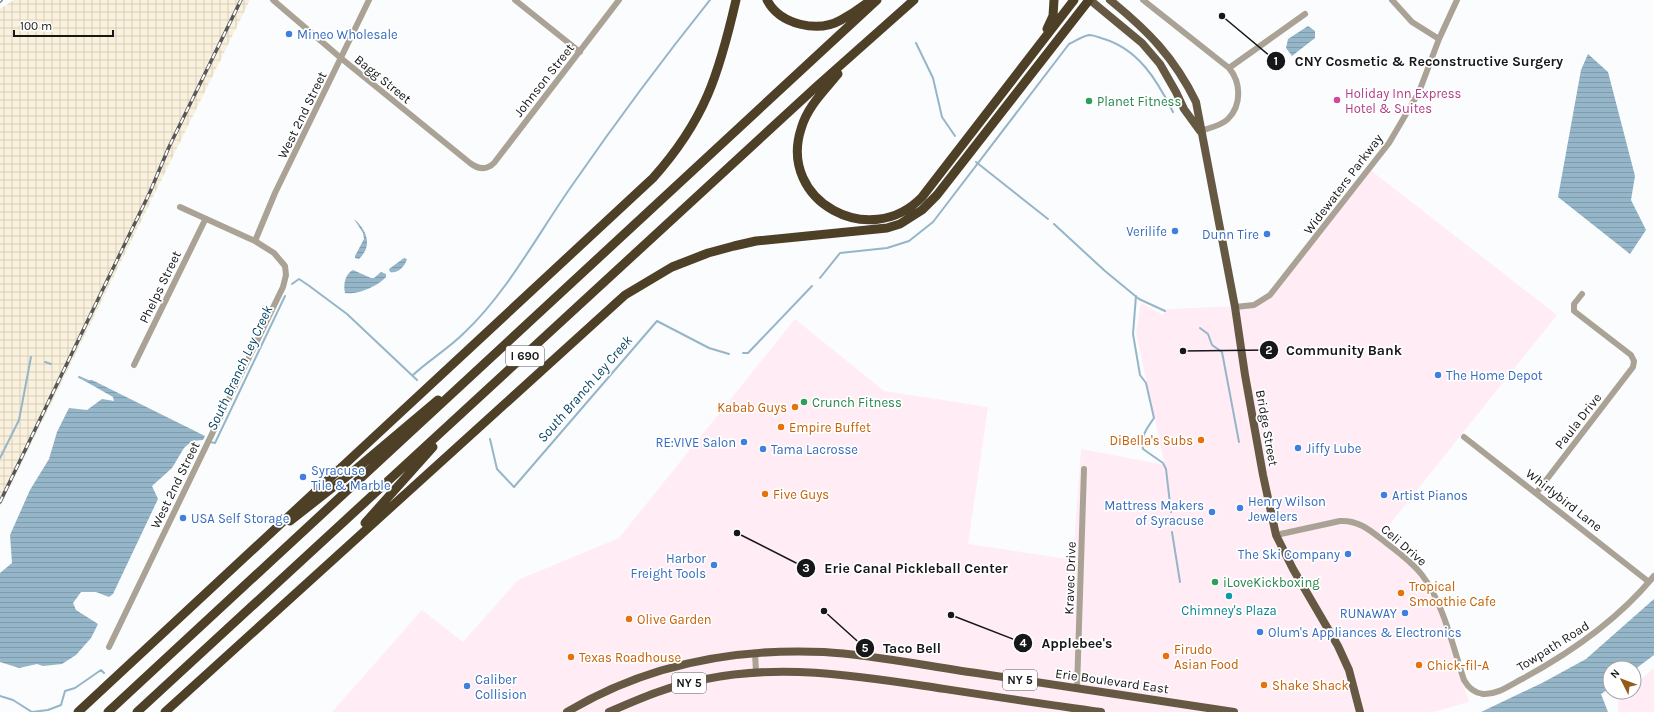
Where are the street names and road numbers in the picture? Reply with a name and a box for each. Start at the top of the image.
street label: Johnson Street [511,40,577,120]
street label: Bagg Street [352,52,414,107]
street label: West 2nd Street [275,69,330,161]
street label: Widewaters Parkway [1300,131,1386,237]
street label: Phelps Street [136,248,184,326]
road number: I 690 [506,346,544,366]
street label: Bridge Street [1253,389,1281,467]
street label: Paula Drive [1552,390,1605,452]
street label: West 2nd Street [148,439,203,531]
street label: Whirlybird Lane [1523,466,1605,535]
street label: Celi Drive [1378,521,1430,569]
street label: Kravec Drive [1061,541,1079,615]
street label: Towpath Road [1514,618,1592,674]
street label: Erie Boulevard East [1054,666,1170,696]
road number: NY 5 [1003,670,1037,690]
road number: NY 5 [672,673,706,693]

